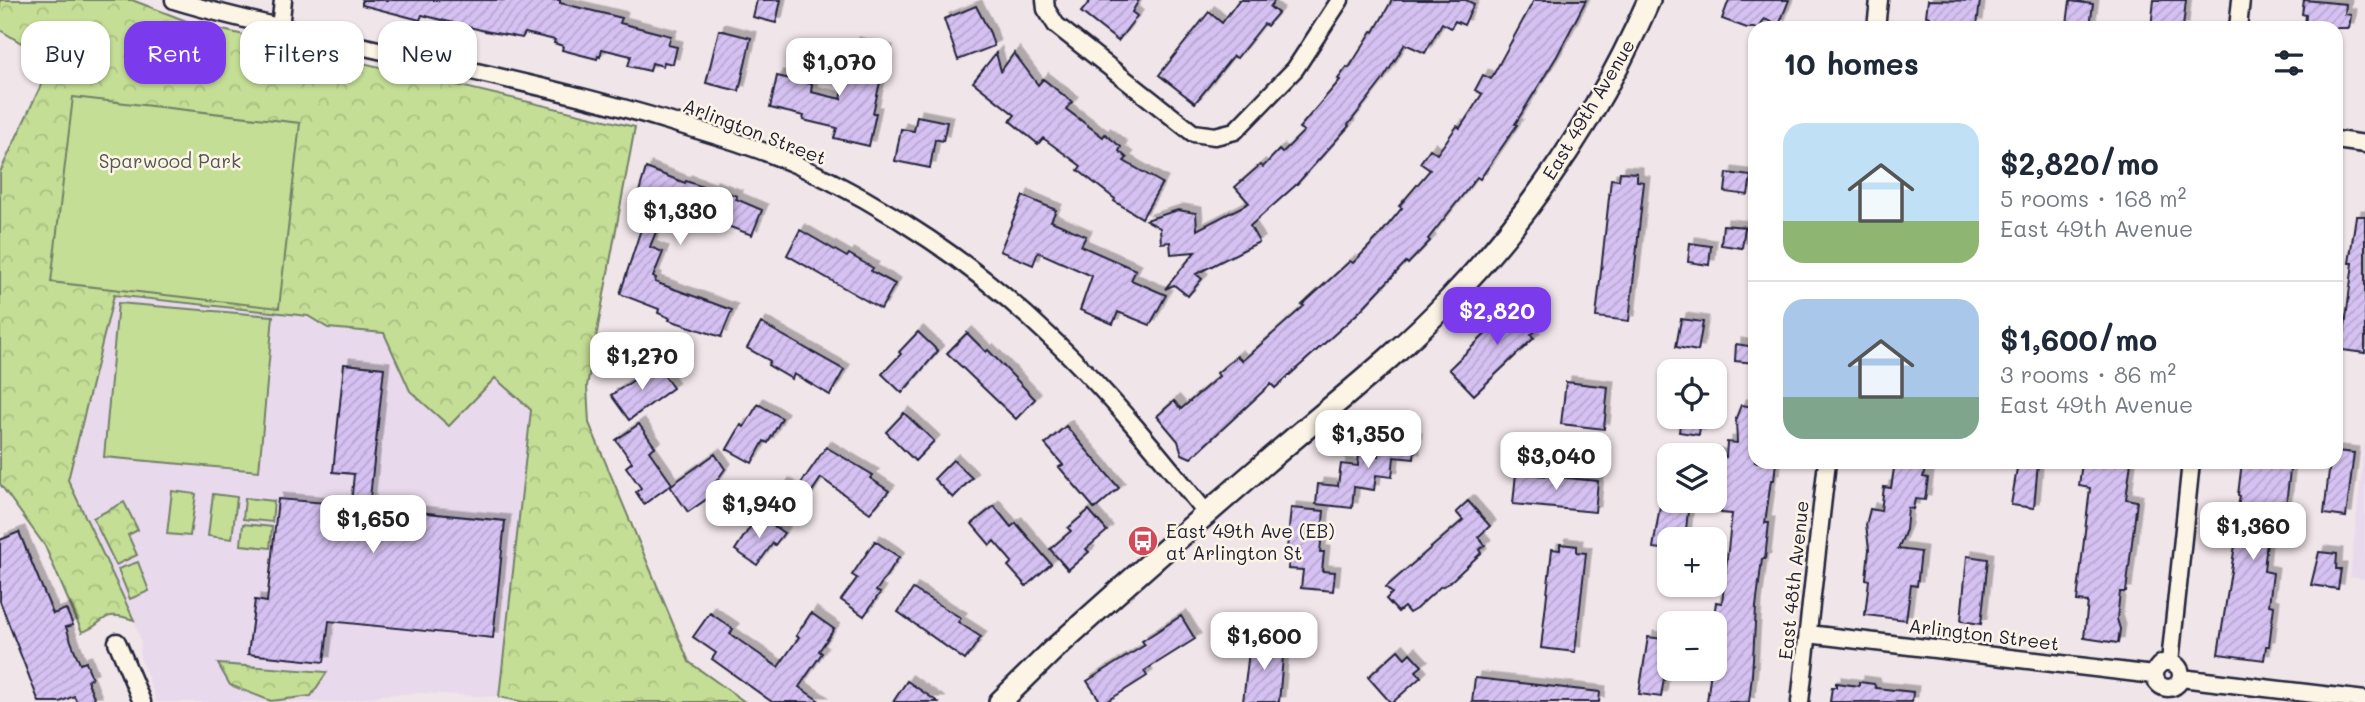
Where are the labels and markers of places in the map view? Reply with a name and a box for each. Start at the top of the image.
pin: $1,070 [782,38,896,98]
pin: $1,330 [623,188,737,247]
pin: $2,820 [1440,288,1554,347]
pin: $1,270 [585,332,699,392]
pin: $1,350 [1311,410,1425,470]
pin: $3,040 [1499,433,1613,492]
pin: $1,940 [702,480,816,540]
pin: $1,650 [316,496,430,555]
pin: $1,360 [2196,503,2310,562]
place label: East 49th Ave (EB) at Arlington St [1166,518,1335,565]
bus stop icon: East 49th Ave (EB) at Arlington St [1126,524,1160,558]
pin: $1,600 [1207,612,1321,672]

